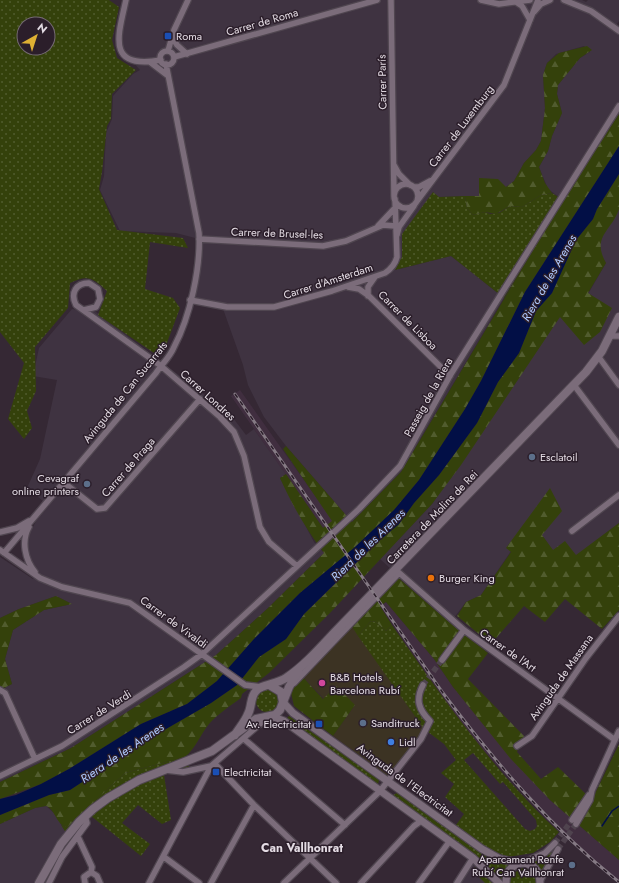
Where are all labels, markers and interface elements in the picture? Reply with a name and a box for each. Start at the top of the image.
street label: Carrer de Roma [224,4,300,40]
north arrow [16,16,56,56]
text: N [34,19,51,37]
place label: Roma [176,28,202,44]
marker: Roma [163,31,173,41]
street label: Carrer París [374,54,390,110]
street label: Carrer de Luxemburg [425,82,497,170]
street label: Carrer de Brusel·les [231,223,324,243]
water label: Riera de les Arenes [517,231,581,325]
street label: Carrer d'Amsterdam [281,259,375,303]
street label: Carrer de Lisboa [375,287,441,353]
street label: Avinguda de Can Sucarrats [79,337,171,446]
street label: Passeig de la Riera [400,355,456,439]
street label: Carrer Londres [177,366,240,425]
street label: Carrer de Praga [97,434,159,500]
place label: Esclatoil [540,449,578,465]
marker: Esclatoil [527,452,537,462]
street label: Carretera de Molins de Rei [383,466,481,568]
place label: Cevagraf online printers [12,470,80,499]
marker: Cevagraf online printers [82,479,92,489]
water label: Riera de les Arenes [327,505,409,585]
place label: Burger King [439,570,495,586]
marker: Burger King [426,573,436,583]
street label: Carrer de Vivaldi [137,592,211,652]
street label: Carrer de l'Art [476,625,540,676]
street label: Avinguda de Massana [525,631,597,723]
place label: B&B Hotels Barcelona Rubí [330,669,401,698]
marker: B&B Hotels Barcelona Rubí [317,678,327,688]
street label: Carrer de Verdi [64,686,134,738]
place label: Sanditruck [371,715,420,731]
place label: Av. Electricitat [246,716,311,732]
water label: Riera de les Arenes [77,718,168,788]
marker: Sanditruck [358,718,368,728]
marker: Av. Electricitat [314,719,324,729]
place label: Lidl [399,734,416,750]
marker: Lidl [386,737,396,747]
street label: Avinguda de l'Electricitat [354,740,457,821]
place label: Electricitat [224,764,272,780]
marker: Electricitat [211,767,221,777]
district label: Can Vallhonrat [261,839,343,857]
place label: Aparcament Renfe Rubí Can Vallhonrat [472,851,564,880]
marker: Aparcament Renfe Rubí Can Vallhonrat [567,860,577,870]

